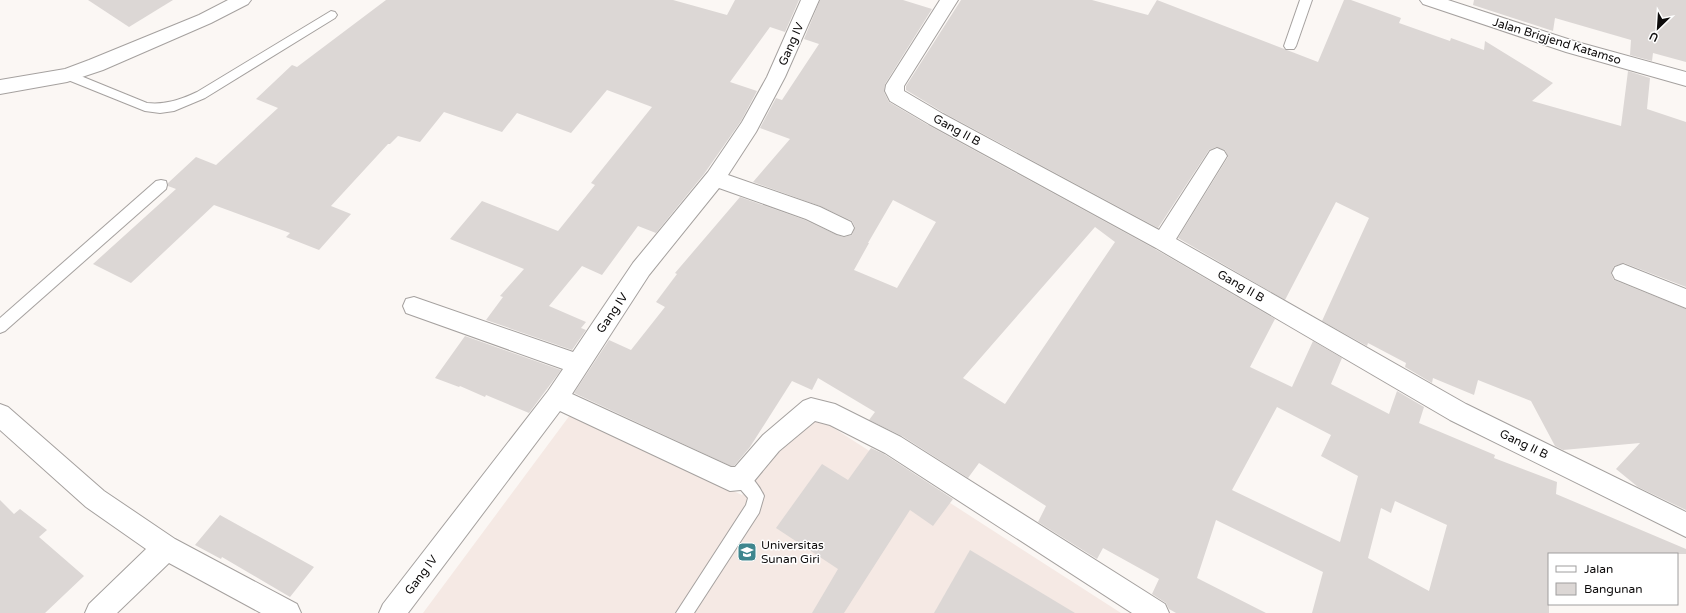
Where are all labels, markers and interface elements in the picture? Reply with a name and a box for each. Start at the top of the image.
north arrow [1638,8,1678,48]
street label: Jalan Brigjend Katamso [1491,15,1623,67]
street label: Gang IV [775,20,807,68]
text: U [1647,29,1661,44]
street label: Gang II B [931,111,983,149]
street label: Gang II B [1215,267,1267,305]
street label: Gang IV [593,290,631,336]
street label: Gang II B [1498,426,1550,462]
place label: Universitas Sunan Giri [761,538,824,566]
school or university icon: Universitas Sunan Giri [736,541,758,563]
street label: Gang IV [402,552,441,597]
legend [1548,553,1678,605]
text: Jalan [1584,562,1613,576]
text: Bangunan [1584,582,1643,596]

